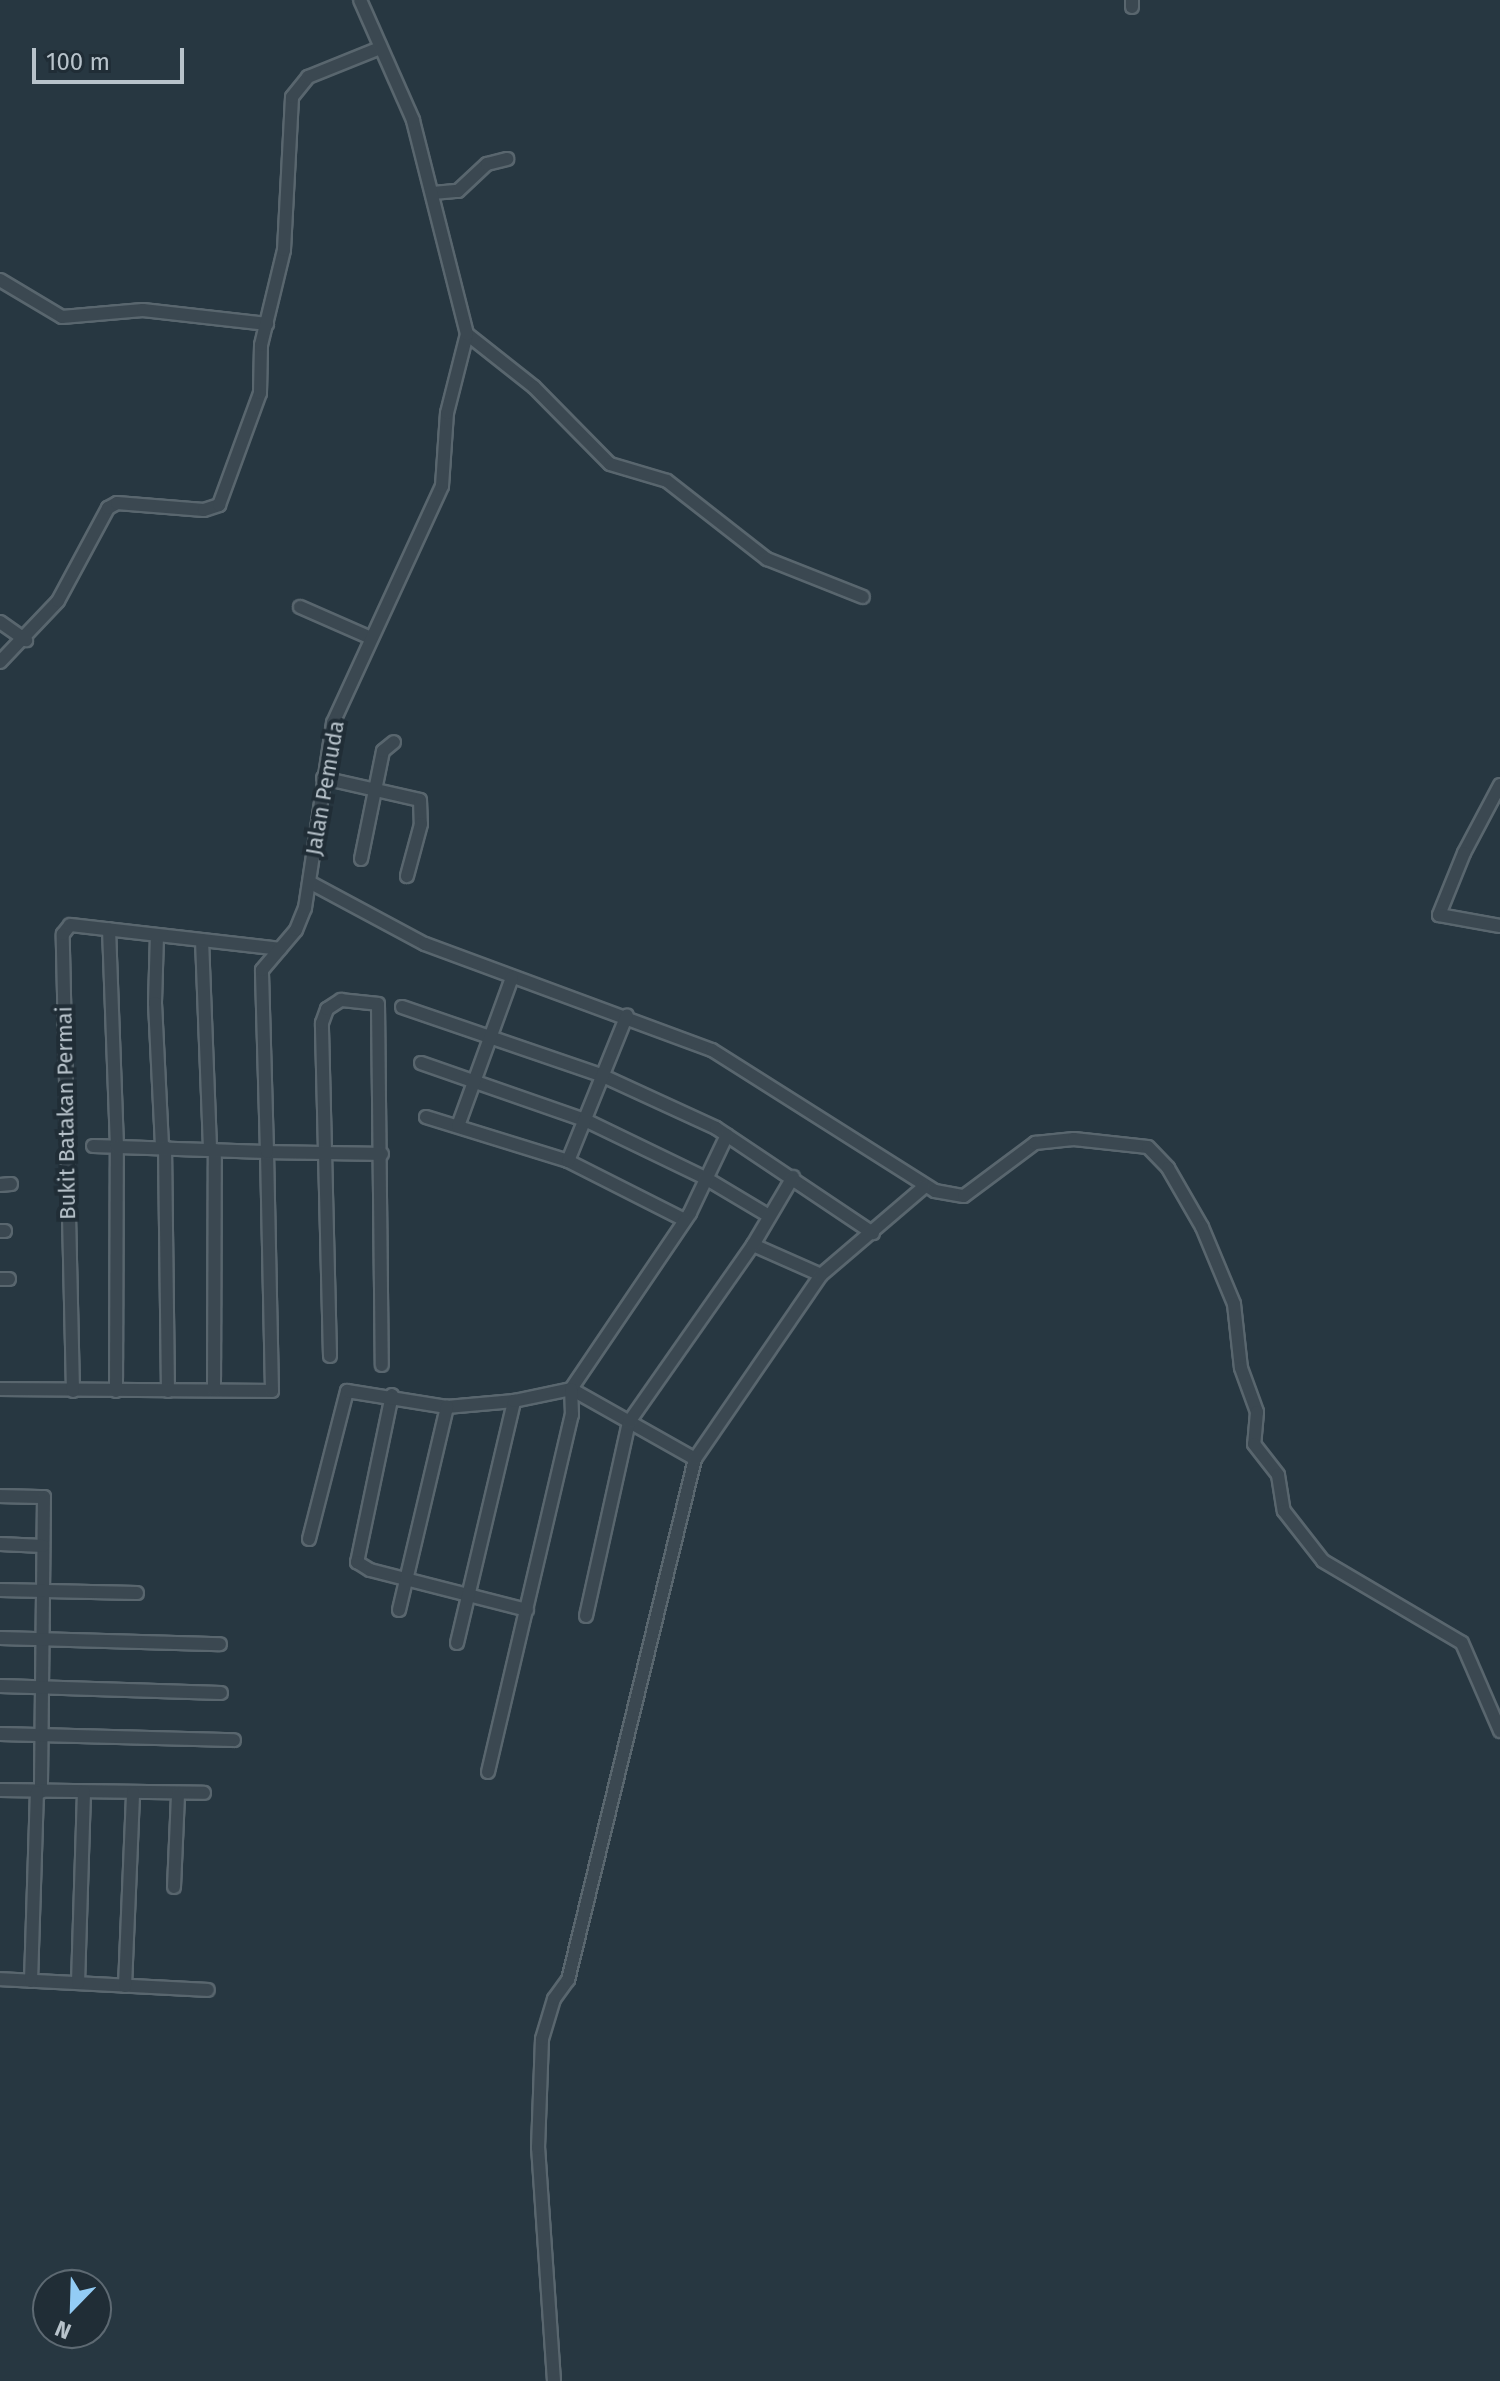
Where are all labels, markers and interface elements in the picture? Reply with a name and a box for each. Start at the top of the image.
scale bar [36,32,188,82]
text: 100 m [46,48,110,76]
street label: Jalan Pemuda [300,719,350,857]
street label: Bukit Batakan Permai [51,1006,81,1220]
north arrow [32,2269,112,2349]
text: N [51,2314,75,2345]

